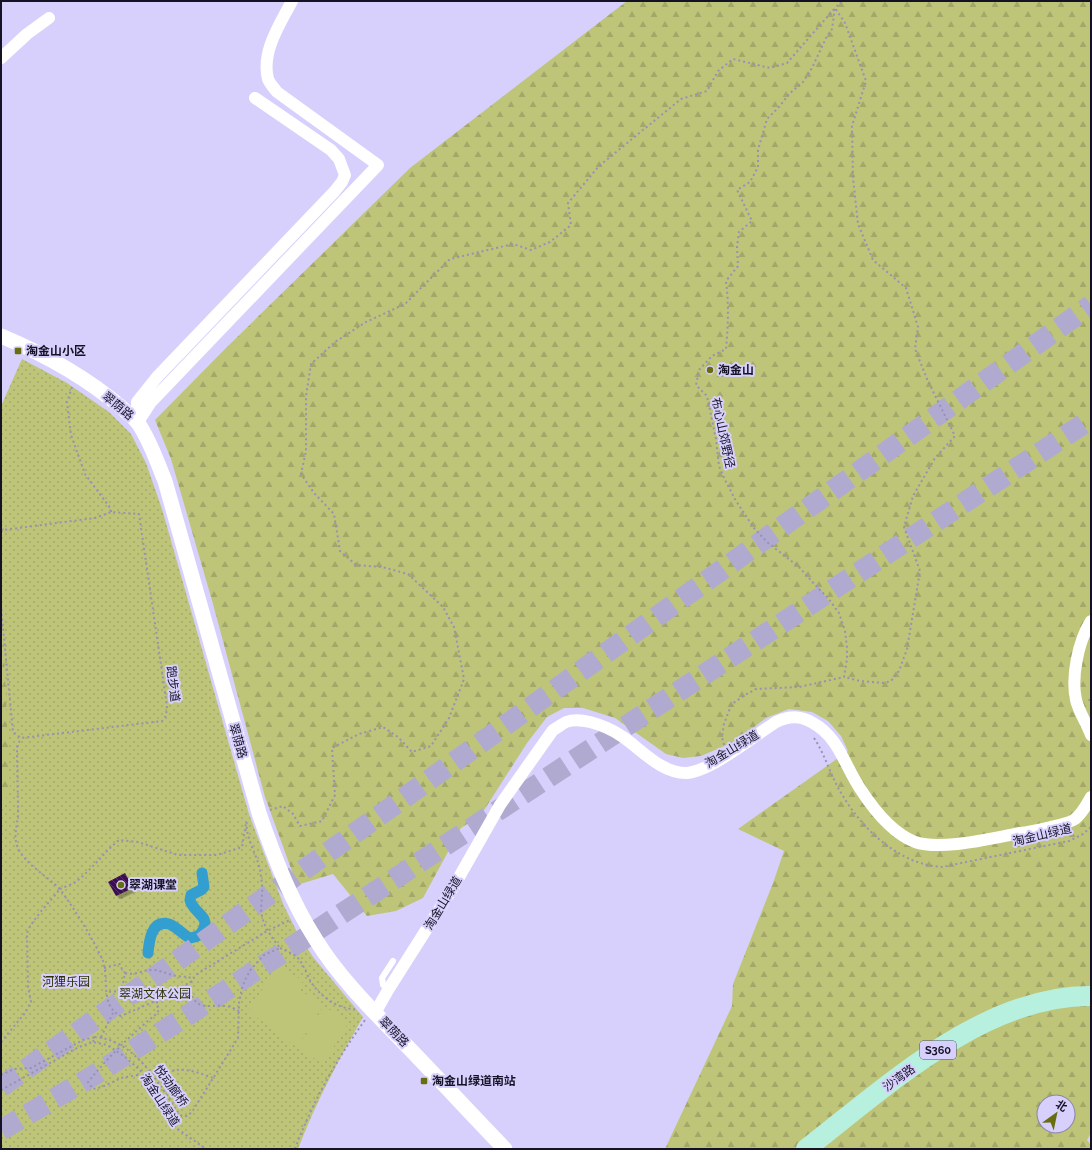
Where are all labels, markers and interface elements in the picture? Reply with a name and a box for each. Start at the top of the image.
place label: 淘金山小区 [26,344,86,358]
marker: 淘金山小区 [13,346,23,356]
place label: 淘金山 [718,363,754,377]
marker: 淘金山 [705,365,715,375]
street label: 翠荫路 [100,389,136,423]
street label: 布心山郊野径 [709,396,737,470]
street label: 跑步道 [164,665,182,703]
street label: 翠荫路 [226,722,250,760]
street label: 淘金山绿道 [703,728,761,770]
street label: 淘金山绿道 [1011,821,1073,849]
street label: 淘金山绿道 [422,874,464,932]
place label: 翠湖课堂 [129,878,177,892]
marker: 翠湖课堂 [116,880,126,890]
park label: 河狸乐园 [42,975,90,989]
park label: 翠湖文体公园 [119,987,191,1001]
street label: 翠荫路 [376,1014,412,1050]
road number: S360 [920,1041,956,1059]
street label: 悦动廊桥 [151,1062,191,1110]
street label: 沙湾路 [880,1062,918,1094]
street label: 淘金山绿道 [138,1071,182,1129]
place label: 淘金山绿道南站 [432,1074,516,1088]
marker: 淘金山绿道南站 [419,1076,429,1086]
north arrow [1036,1094,1076,1134]
text: 北 [1053,1098,1069,1114]

